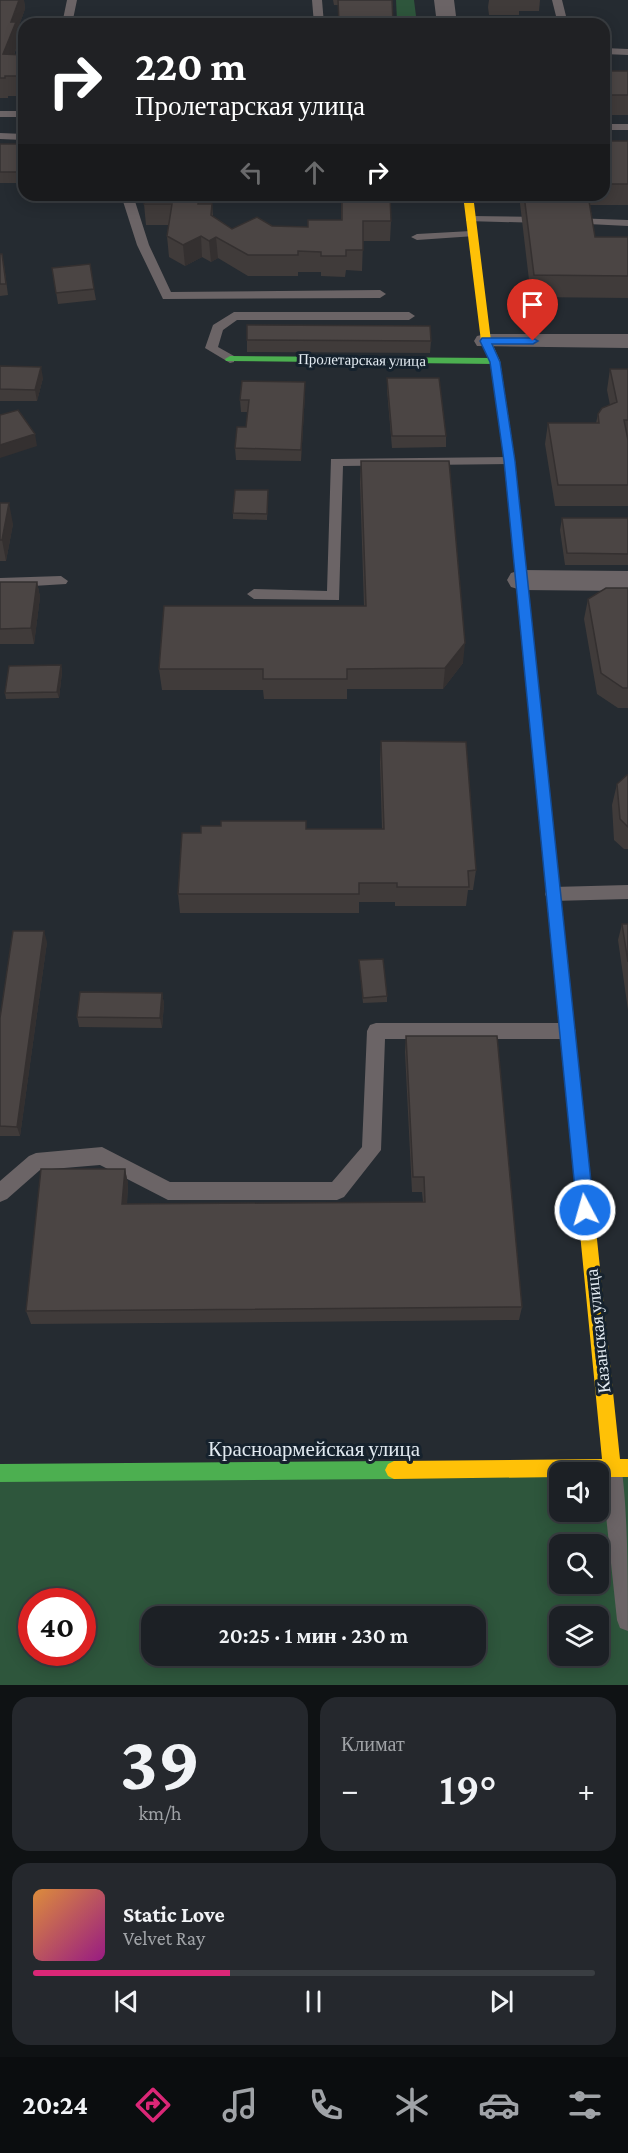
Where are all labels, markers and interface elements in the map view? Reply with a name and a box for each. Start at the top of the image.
icon: right [36,42,114,120]
text: 220 m [135,42,246,89]
text: Пролетарская улица [135,91,365,121]
icon: left [235,156,268,189]
icon: ahead [298,156,331,189]
icon: right [361,156,394,189]
pin [507,279,558,341]
icon: arrive [516,288,549,321]
street label: Пролетарская улица [298,351,426,369]
position arrow [553,1178,617,1242]
street label: Казанская улица [582,1268,614,1394]
street label: Красноармейская улица [208,1437,421,1461]
map controls [549,1462,609,1666]
button: sound [549,1462,609,1522]
button: search [549,1534,609,1594]
speed limit sign: 40 [18,1588,96,1666]
button: layers [549,1606,609,1666]
text: 20:25 · 1 мин · 230 m [219,1623,408,1648]
text: 39 [120,1719,200,1806]
text: Климат [341,1733,405,1755]
text: 19° [440,1764,496,1814]
text: − [341,1771,358,1808]
text: + [578,1771,595,1808]
text: km/h [138,1802,182,1824]
text: Static Love [123,1902,225,1927]
text: Velvet Ray [123,1927,205,1949]
icon: previous [110,1985,143,2018]
icon: pause [297,1985,330,2018]
icon: next [485,1985,518,2018]
icon: directions [132,2084,174,2126]
icon: music [219,2084,261,2126]
icon: phone [305,2084,347,2126]
icon: climate [391,2084,433,2126]
icon: car [478,2084,520,2126]
icon: filters [564,2084,606,2126]
text: 20:24 [22,2090,88,2120]

